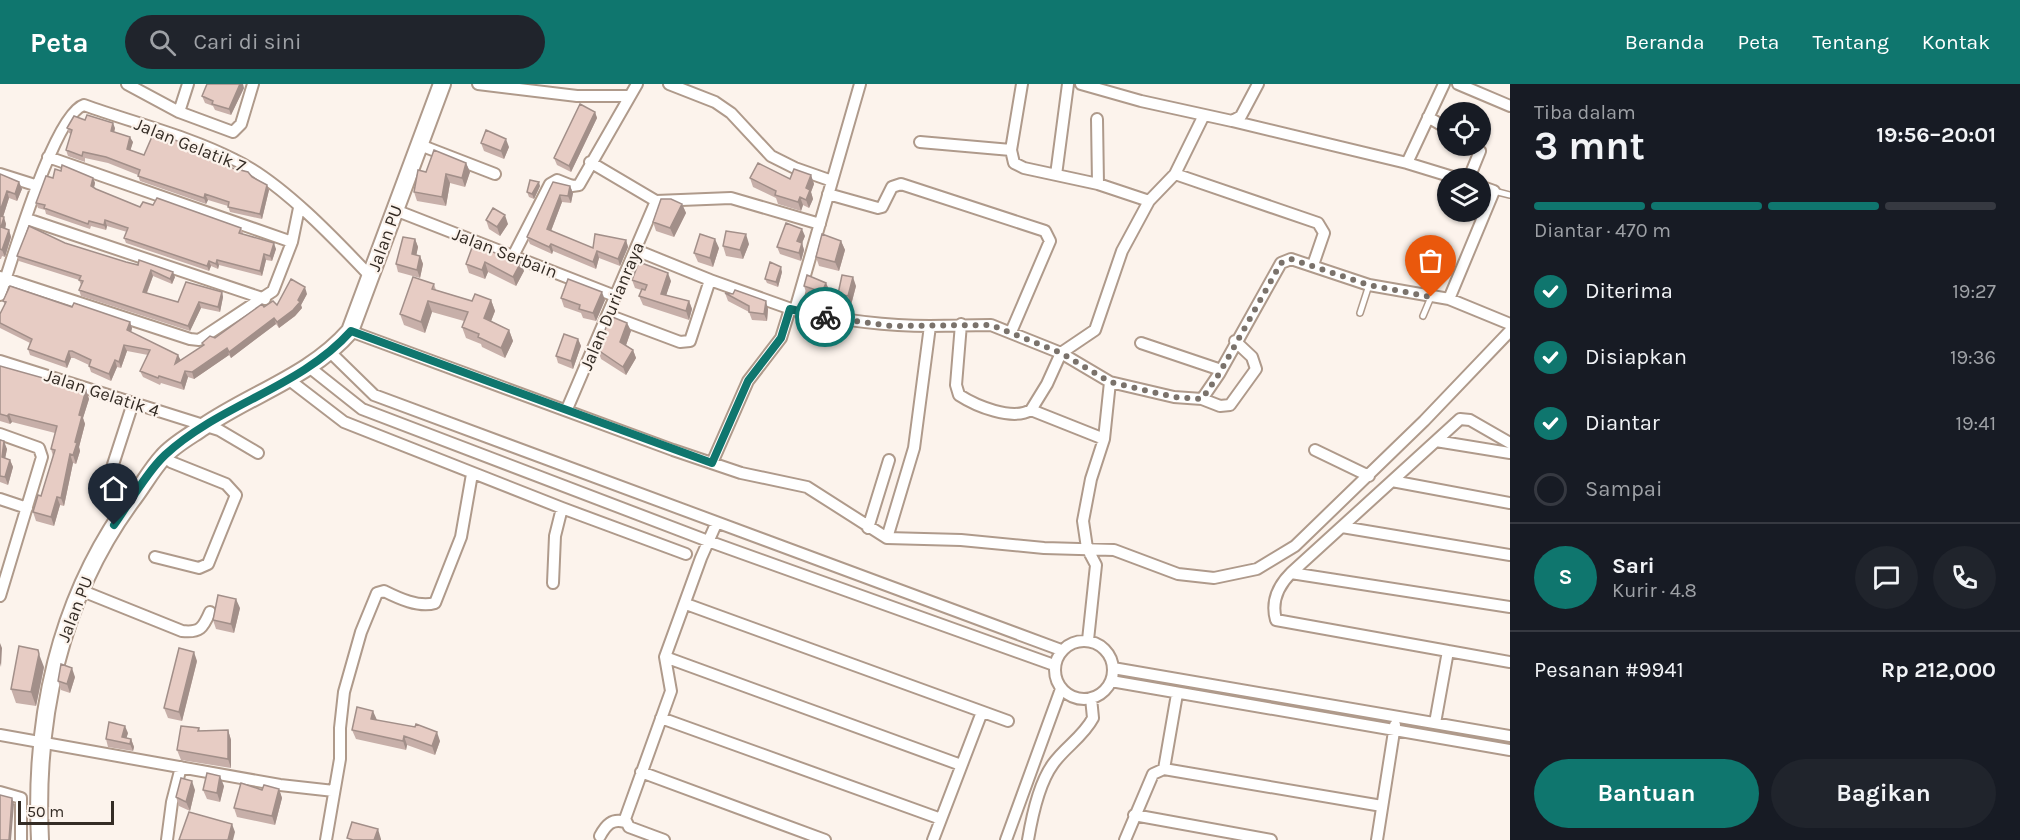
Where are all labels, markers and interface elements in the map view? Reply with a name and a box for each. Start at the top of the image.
search box [125,15,545,69]
text: Peta [30,26,89,59]
icon: search [146,26,179,59]
text: Cari di sini [194,29,302,55]
text: Beranda [1625,30,1705,54]
text: Peta [1738,30,1779,54]
text: Tentang [1812,30,1889,54]
text: Kontak [1922,30,1990,54]
text: Tiba dalam [1534,101,1636,124]
map controls [1437,102,1491,222]
button: locate [1437,102,1491,156]
street label: Jalan Gelatik 7 [131,113,249,178]
text: 19:56–20:01 [1876,122,1996,148]
text: 3 mnt [1534,123,1645,169]
button: layers [1437,168,1491,222]
street label: Jalan PU [363,202,407,274]
text: Diantar · 470 m [1534,219,1671,242]
street label: Jalan Serbain [449,223,561,283]
pin [1405,235,1456,297]
street label: Jalan Durianraya [575,238,649,374]
icon: bag [1414,244,1447,277]
icon: check [1534,275,1567,308]
text: Diterima [1585,278,1673,304]
text: 19:27 [1952,280,1996,303]
courier [795,287,855,347]
icon: bike [809,301,842,334]
icon: check [1534,341,1567,374]
text: Disiapkan [1585,344,1687,370]
text: 19:36 [1950,346,1996,369]
street label: Jalan Gelatik 4 [42,364,162,422]
icon: check [1534,407,1567,440]
text: Diantar [1585,410,1660,436]
text: 19:41 [1955,412,1996,435]
pin [88,463,139,525]
icon: home [97,472,130,505]
text: Sampai [1585,476,1663,502]
button: chat [1855,546,1918,609]
button: phone [1933,546,1996,609]
text: Sari [1612,553,1655,579]
text: S [1558,564,1573,590]
street label: Jalan PU [52,573,98,645]
text: Kurir · 4.8 [1612,579,1697,602]
text: Pesanan #9941 [1534,657,1684,683]
text: Rp 212,000 [1881,657,1996,683]
button: Bantuan [1534,759,1759,828]
button: Bagikan [1771,759,1996,828]
scale bar [18,798,114,826]
text: 50 m [27,802,64,821]

